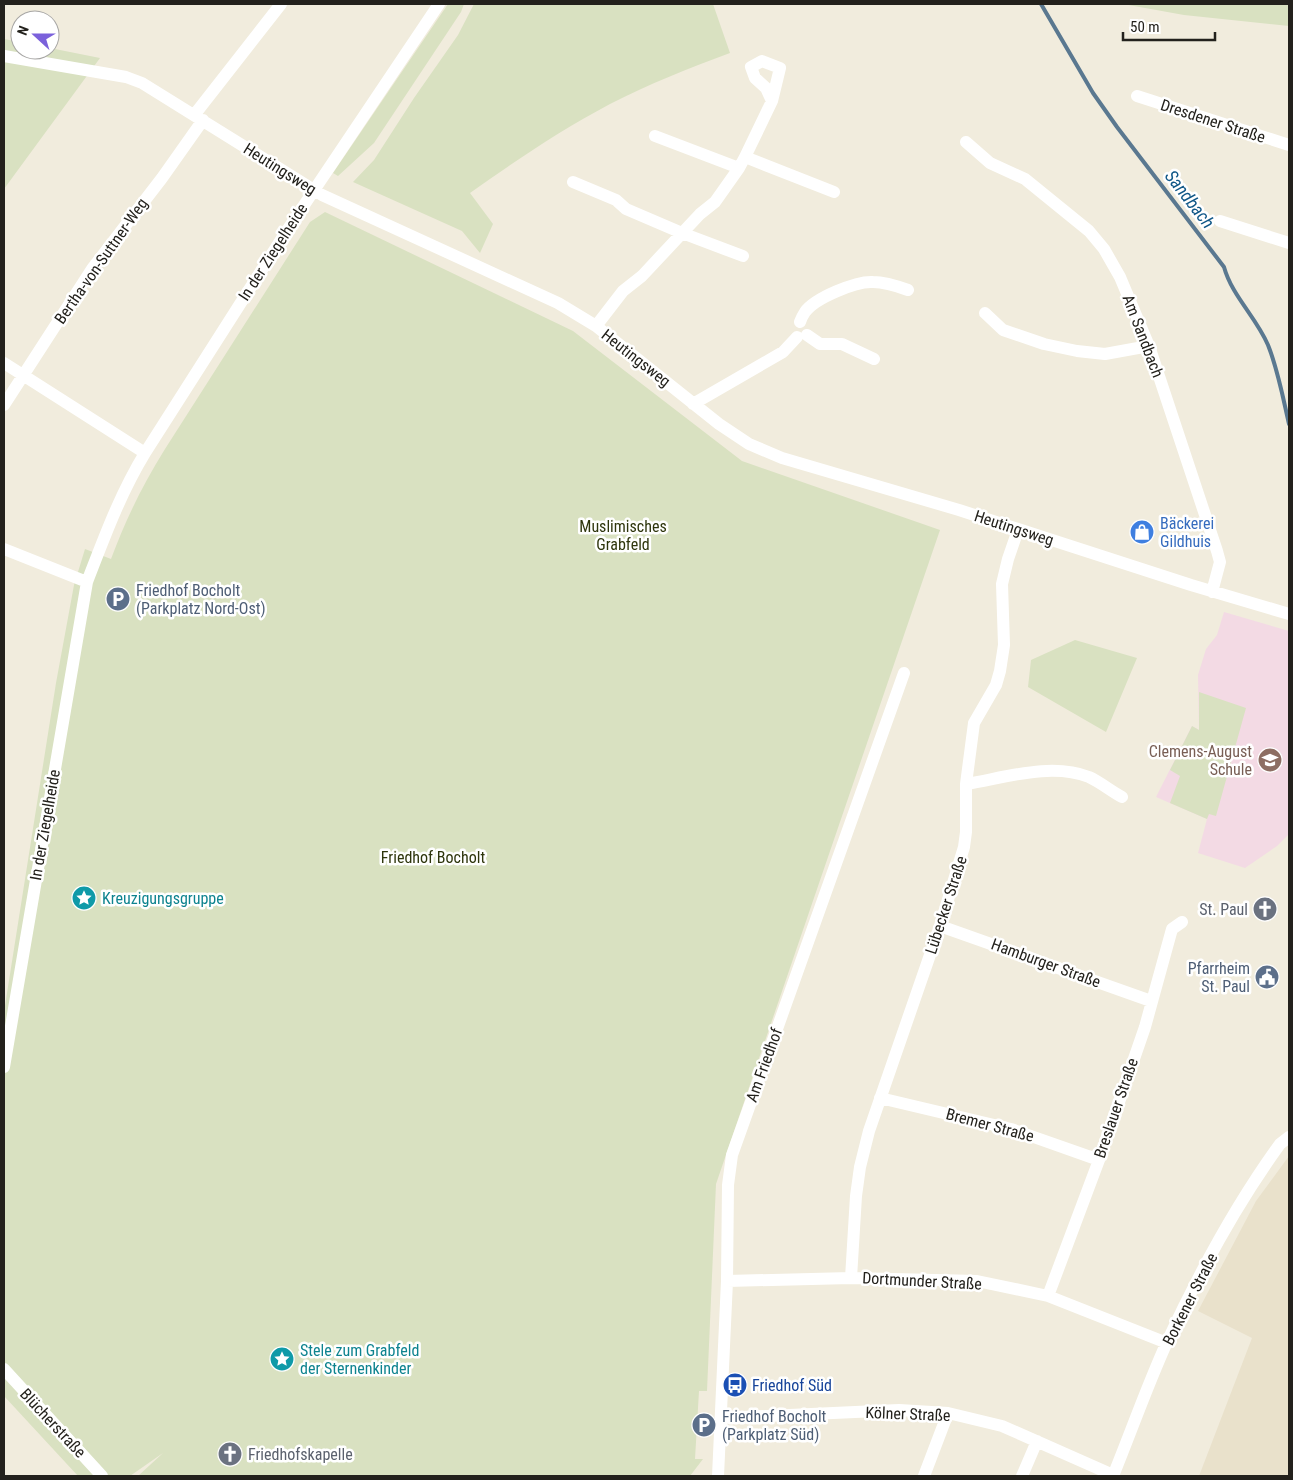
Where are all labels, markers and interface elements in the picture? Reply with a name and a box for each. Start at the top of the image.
north arrow [10,10,60,60]
scale bar [1123,10,1216,42]
text: 50 m [1130,18,1160,36]
text: N [14,23,32,37]
street label: Dresdener Straße [1158,95,1268,147]
street label: Heutingsweg [240,139,320,199]
water label: Sandbach [1161,166,1219,232]
street label: Bertha-von-Suttner-Weg [50,195,152,327]
street label: In der Ziegelheide [234,200,312,304]
street label: Am Sandbach [1118,292,1168,380]
street label: Heutingsweg [598,325,674,391]
street label: Heutingsweg [972,506,1056,550]
place label: Bäckerei Gildhuis [1160,514,1214,551]
park label: Muslimisches Grabfeld [579,517,667,554]
shop icon: Bäckerei Gildhuis [1129,519,1155,545]
place label: Friedhof Bocholt (Parkplatz Nord-Ost) [136,581,266,618]
parking icon: Friedhof Bocholt (Parkplatz Nord-Ost) [105,586,131,612]
place label: Clemens-August Schule [1149,742,1252,779]
school or university icon: Clemens-August Schule [1257,747,1283,773]
street label: In der Ziegelheide [26,768,64,882]
park label: Friedhof Bocholt [381,848,485,867]
street label: Lübecker Straße [921,854,971,956]
place icon: Kreuzigungsgruppe [71,885,97,911]
place label: Kreuzigungsgruppe [102,889,224,908]
church icon: St. Paul [1252,896,1278,922]
place label: St. Paul [1199,900,1248,919]
street label: Hamburger Straße [989,934,1103,992]
place label: Pfarrheim St. Paul [1188,959,1250,996]
public building icon: Pfarrheim St. Paul [1254,964,1280,990]
street label: Am Friedhof [742,1025,786,1105]
street label: Breslauer Straße [1090,1056,1142,1160]
street label: Bremer Straße [944,1104,1036,1146]
street label: Borkener Straße [1159,1250,1221,1348]
street label: Dortmunder Straße [862,1268,982,1294]
place label: Stele zum Grabfeld der Sternenkinder [300,1341,419,1378]
place icon: Stele zum Grabfeld der Sternenkinder [269,1346,295,1372]
bus stop icon: Friedhof Süd [722,1372,748,1398]
place label: Friedhof Süd [752,1376,832,1395]
street label: Blücherstraße [16,1384,90,1462]
street label: Kölner Straße [865,1403,951,1425]
place label: Friedhof Bocholt (Parkplatz Süd) [722,1407,827,1444]
parking icon: Friedhof Bocholt (Parkplatz Süd) [691,1412,717,1438]
church icon: Friedhofskapelle [217,1441,243,1467]
place label: Friedhofskapelle [248,1445,353,1464]

